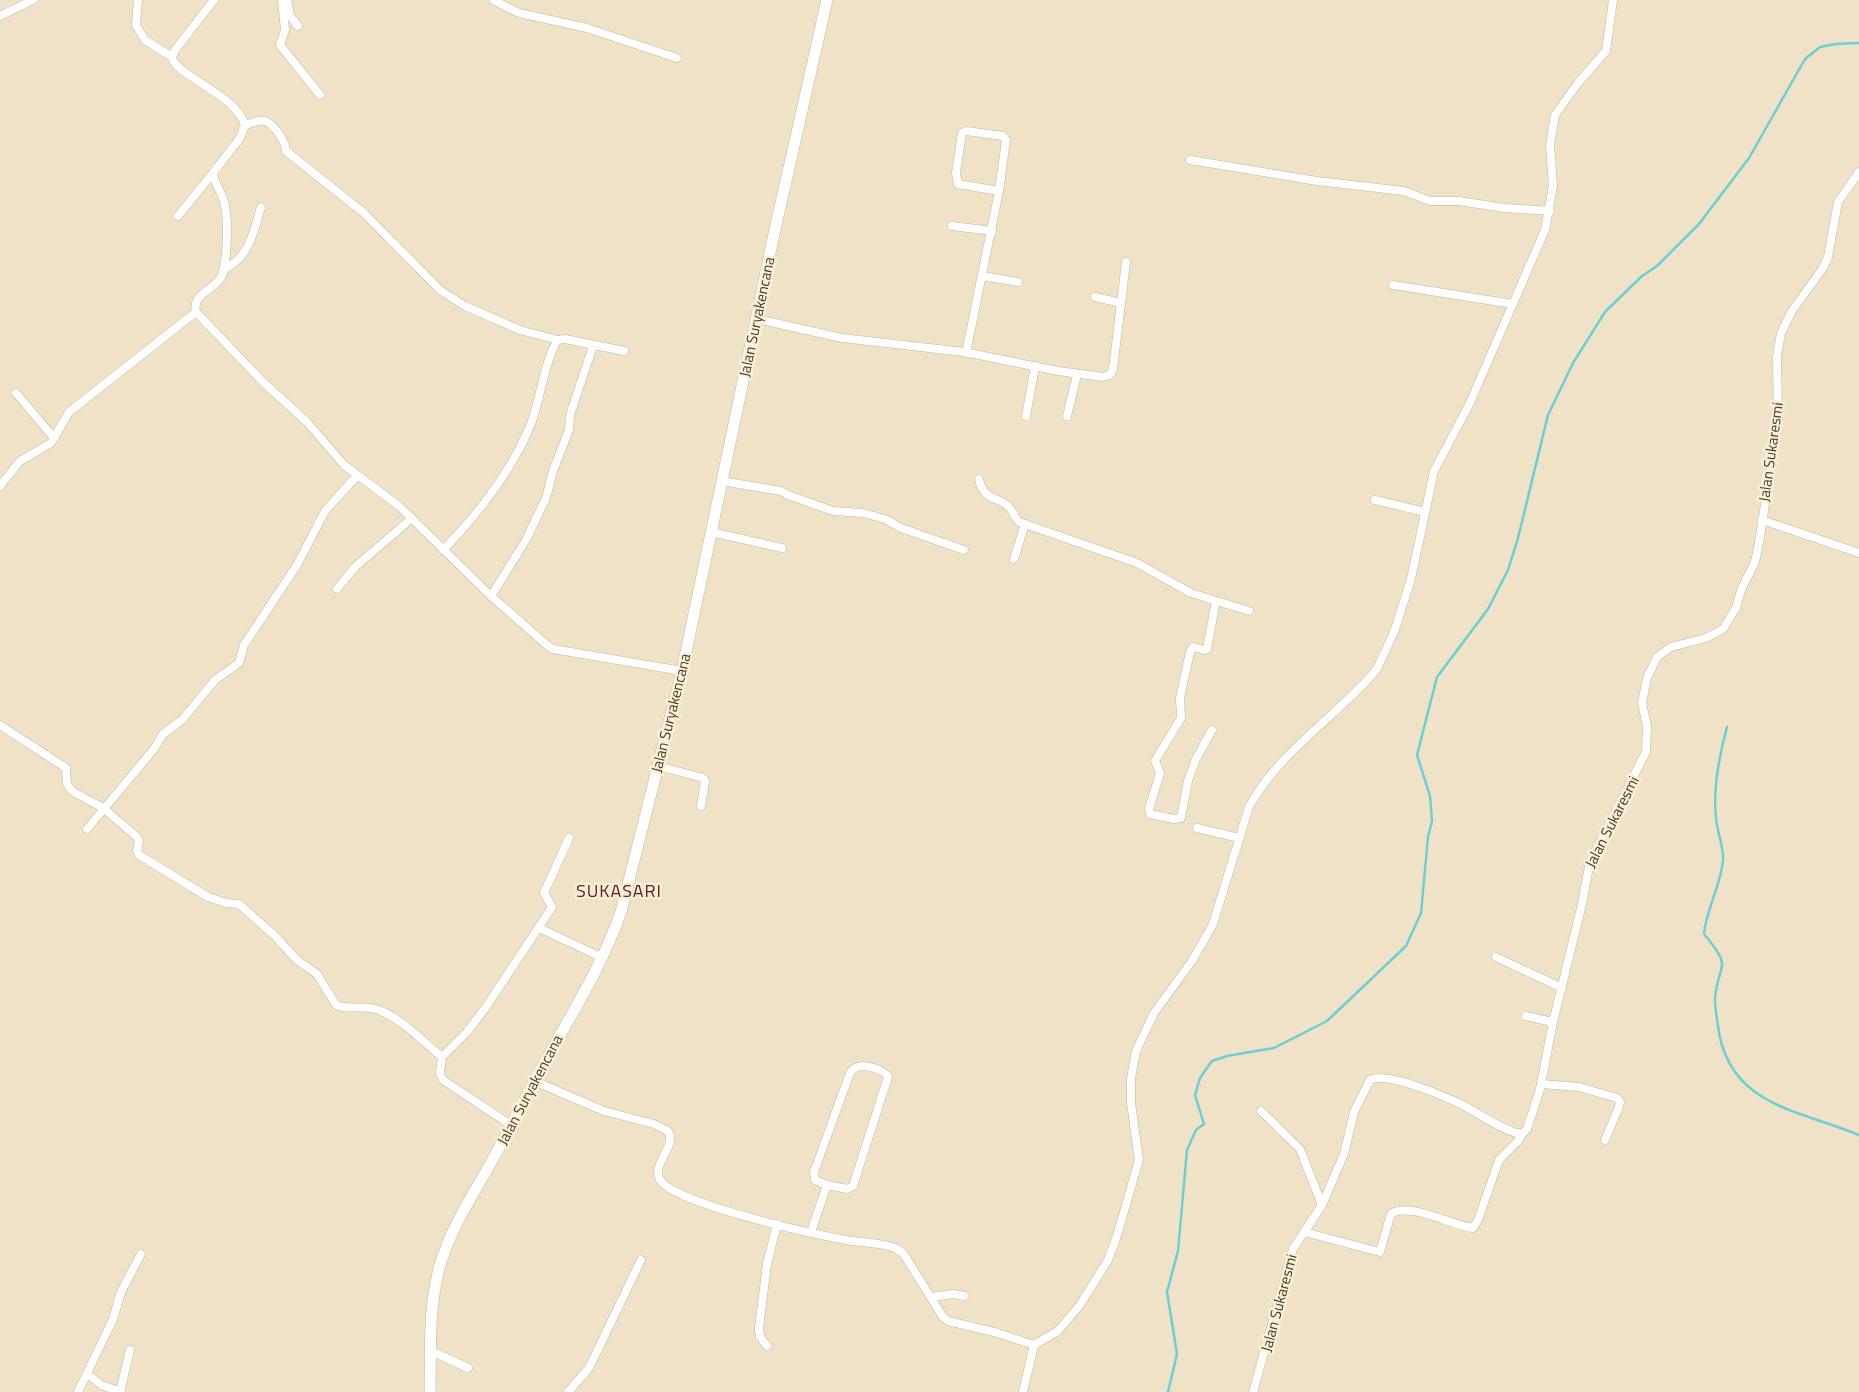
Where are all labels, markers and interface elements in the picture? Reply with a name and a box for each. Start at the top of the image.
street label: Jalan Suryakencana [733,254,781,379]
street label: Jalan Sukaresmi [1752,401,1789,503]
street label: Jalan Suryakencana [645,650,697,775]
street label: Jalan Sukaresmi [1579,772,1645,872]
district label: SUKASARI [576,877,662,904]
street label: Jalan Suryakencana [491,1030,569,1149]
street label: Jalan Sukaresmi [1254,1251,1303,1354]

